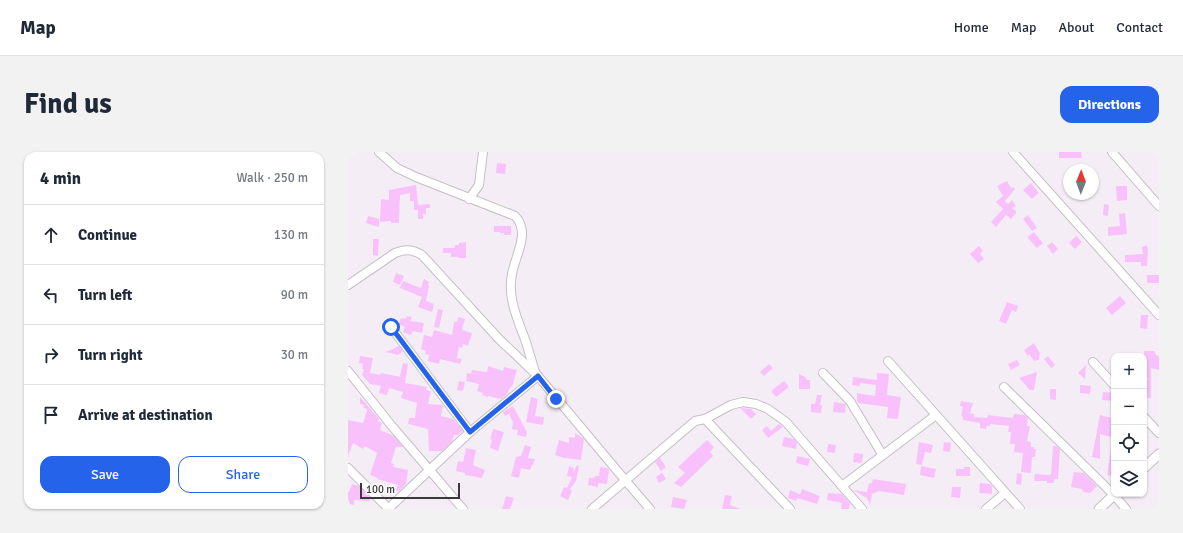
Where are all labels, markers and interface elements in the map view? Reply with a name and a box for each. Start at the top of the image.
text: Map [20,16,56,40]
text: Home [954,19,989,36]
text: Map [1011,19,1036,36]
text: About [1058,19,1094,36]
text: Contact [1116,19,1163,36]
button: Directions [1060,86,1159,123]
text: Find us [24,87,112,121]
north arrow [1063,164,1099,200]
text: 4 min [40,168,81,189]
text: Walk · 250 m [237,170,308,186]
icon: ahead [40,224,62,246]
text: Continue [78,226,137,244]
text: 130 m [274,227,308,243]
icon: left [40,284,62,306]
text: Turn left [78,286,132,304]
text: 90 m [281,287,308,303]
route start [382,318,400,336]
icon: right [40,344,62,366]
text: Turn right [78,346,143,364]
text: 30 m [281,347,308,363]
map controls [1111,353,1147,497]
button: + [1111,353,1147,389]
button: − [1111,389,1147,425]
route end [547,390,565,408]
icon: arrive [40,404,62,426]
text: Arrive at destination [78,406,213,424]
button: locate [1111,425,1147,461]
button: Save [40,456,170,493]
button: Share [178,456,308,493]
button: layers [1111,461,1147,497]
scale bar [360,481,460,500]
text: 100 m [366,483,395,496]

